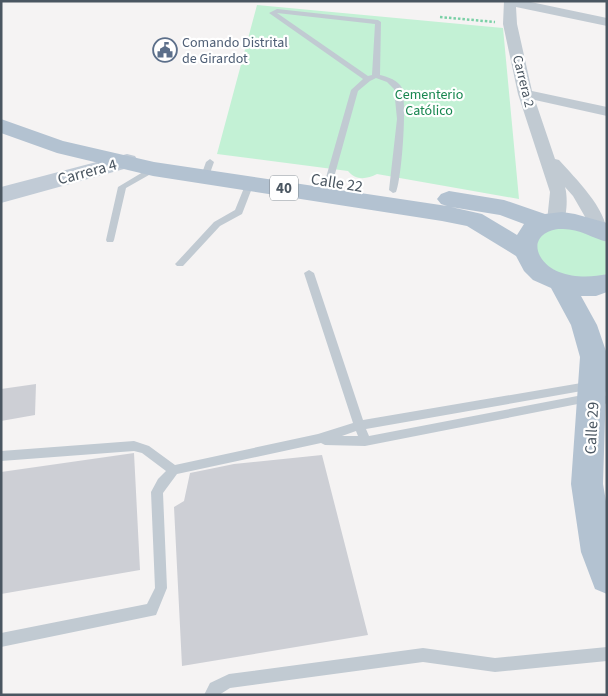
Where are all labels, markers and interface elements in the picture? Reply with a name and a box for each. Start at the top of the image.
place label: Comando Distrital de Girardot [182,33,288,69]
public building icon: Comando Distrital de Girardot [152,37,178,63]
street label: Carrera 2 [507,53,539,109]
park label: Cementerio Católico [395,85,463,121]
street label: Carrera 4 [55,154,119,190]
street label: Calle 22 [309,168,364,198]
road number: 40 [270,176,298,200]
street label: Calle 29 [580,401,604,455]

